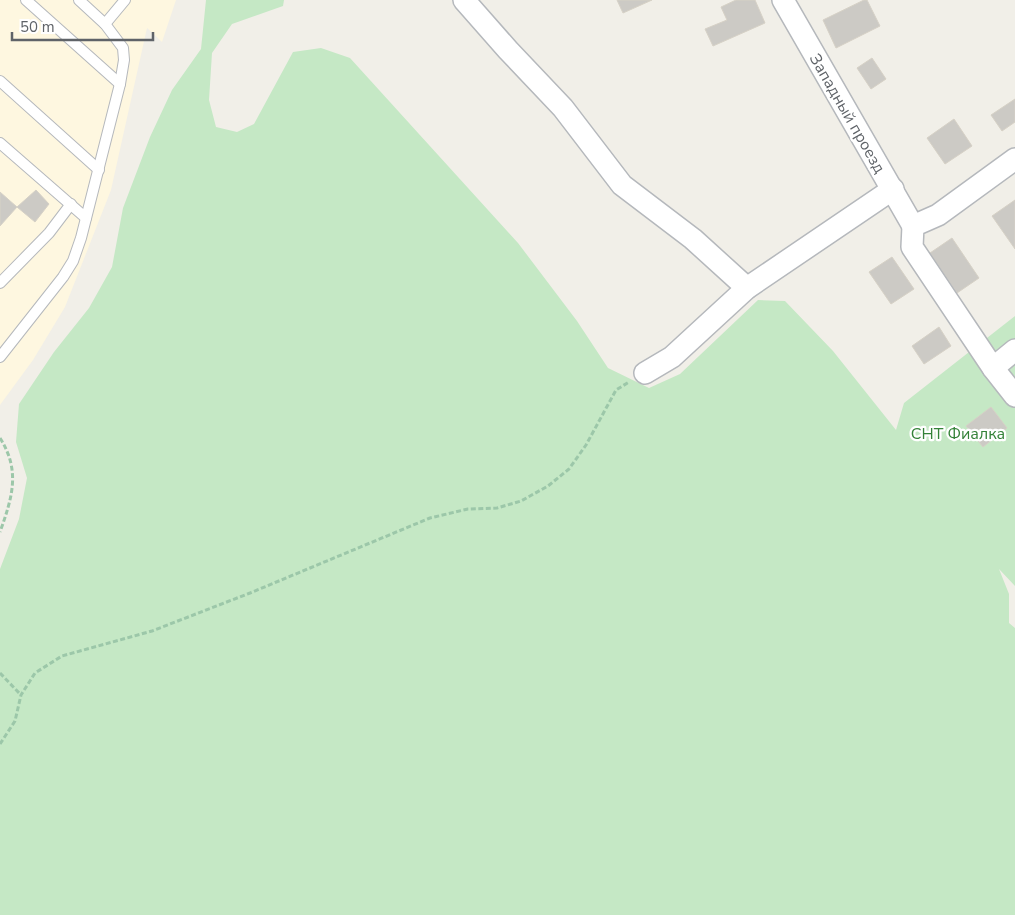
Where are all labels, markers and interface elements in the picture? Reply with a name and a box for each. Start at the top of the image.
scale bar [12,10,154,42]
text: 50 m [20,17,55,37]
street label: Западный проезд [804,50,891,178]
park label: СНТ Фиалка [911,423,1005,445]

